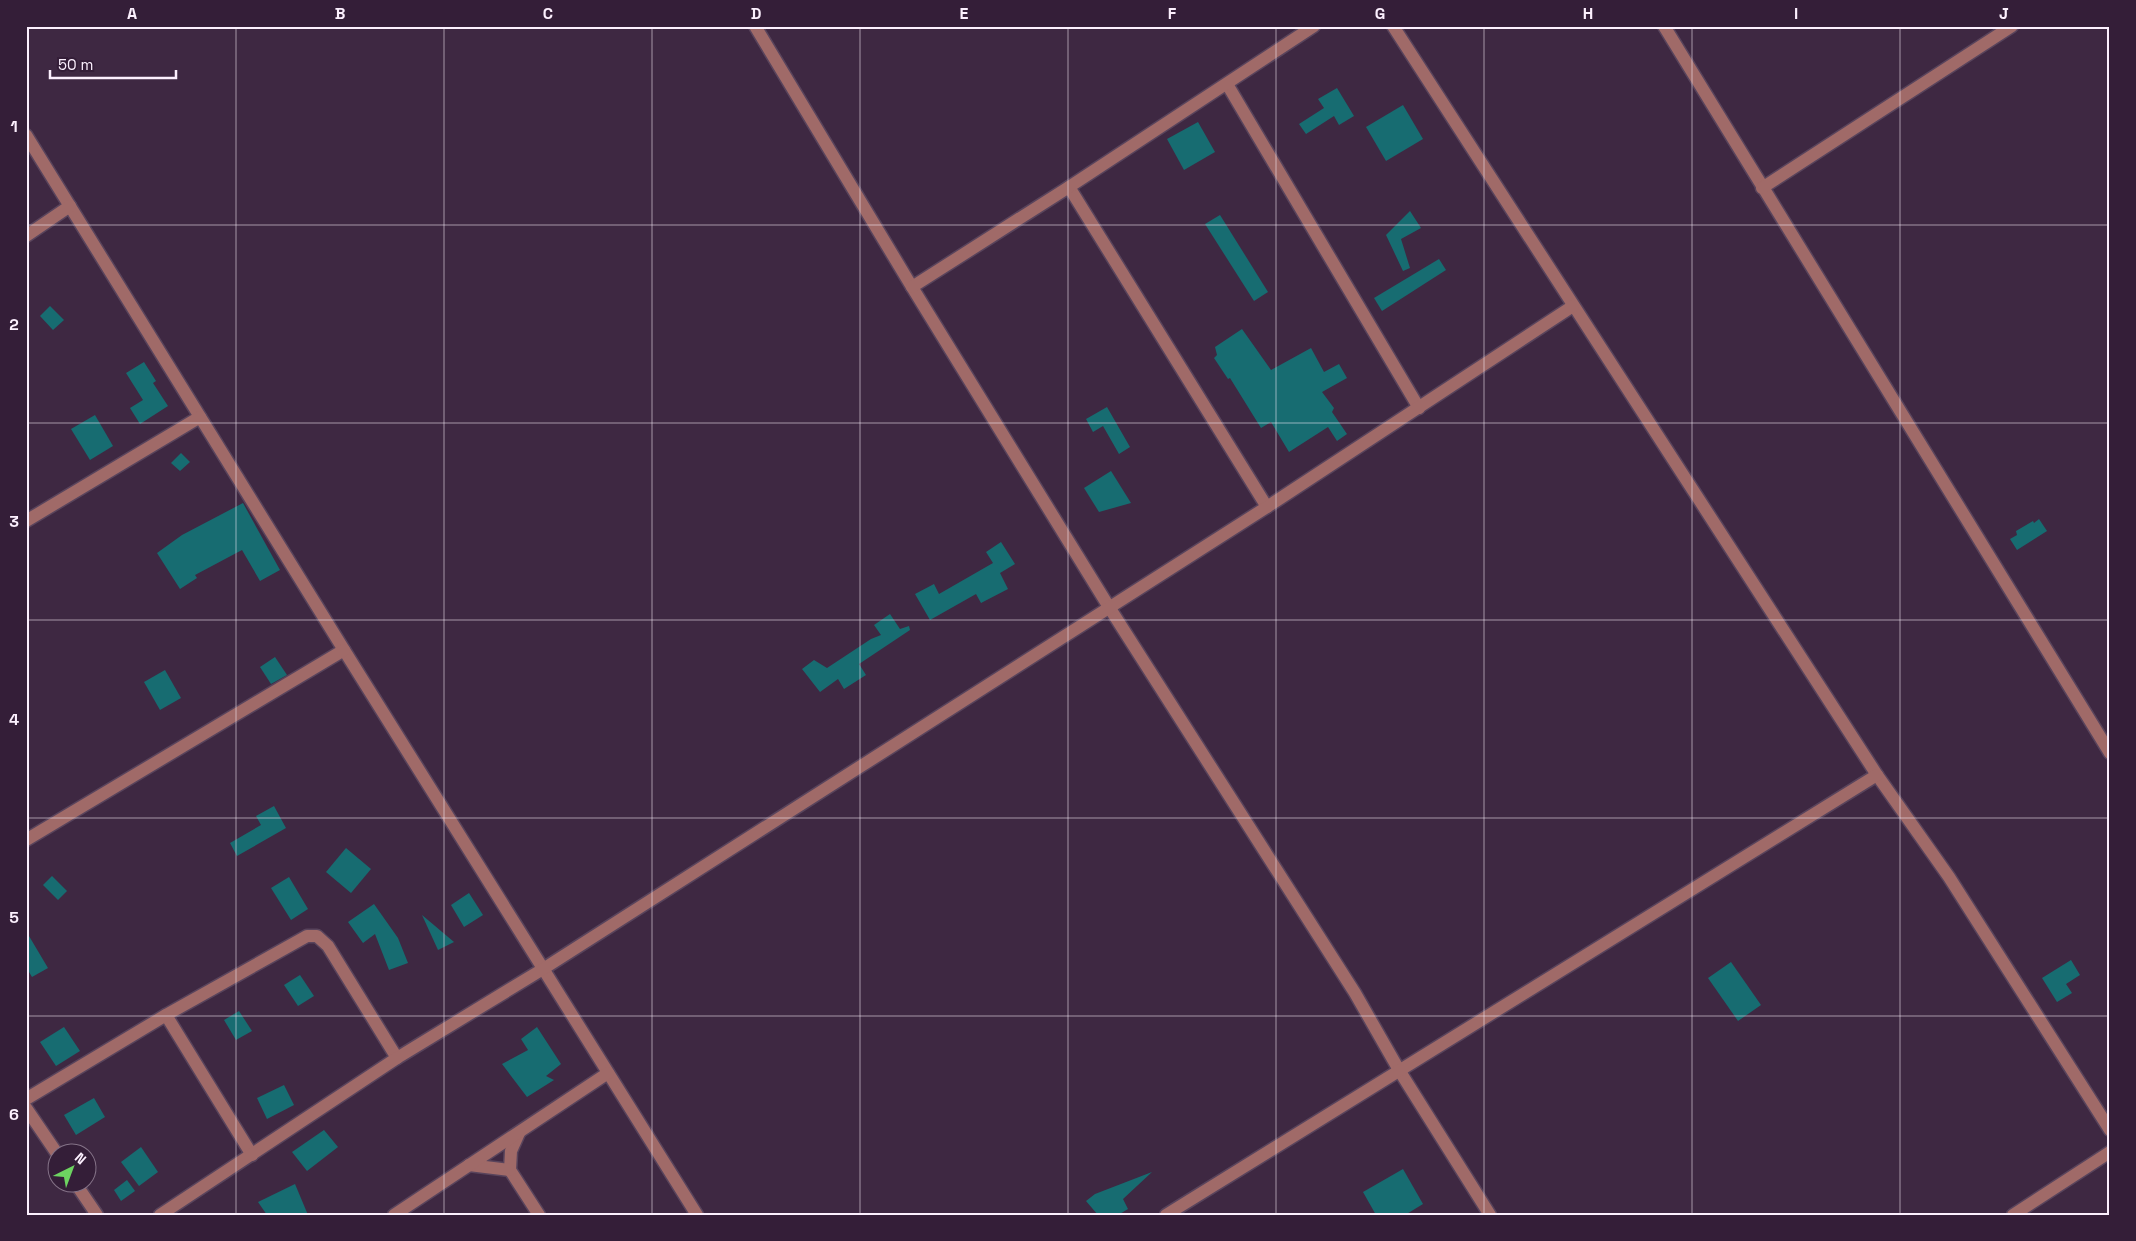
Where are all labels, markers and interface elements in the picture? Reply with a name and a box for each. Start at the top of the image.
text: A [127,3,137,24]
text: B [335,3,345,24]
text: C [543,3,553,24]
text: D [751,3,761,24]
text: E [960,3,969,24]
text: F [1168,3,1177,24]
text: G [1375,3,1385,24]
text: H [1583,3,1593,24]
text: I [1794,3,1798,24]
text: J [1999,3,2009,24]
scale bar [50,48,176,80]
text: 50 m [58,55,93,74]
text: 1 [10,116,18,137]
text: 2 [9,314,19,335]
text: 3 [9,511,19,532]
text: 4 [9,709,19,730]
text: 5 [9,907,19,928]
text: 6 [9,1104,19,1125]
north arrow [48,1144,98,1194]
text: N [71,1149,90,1168]

